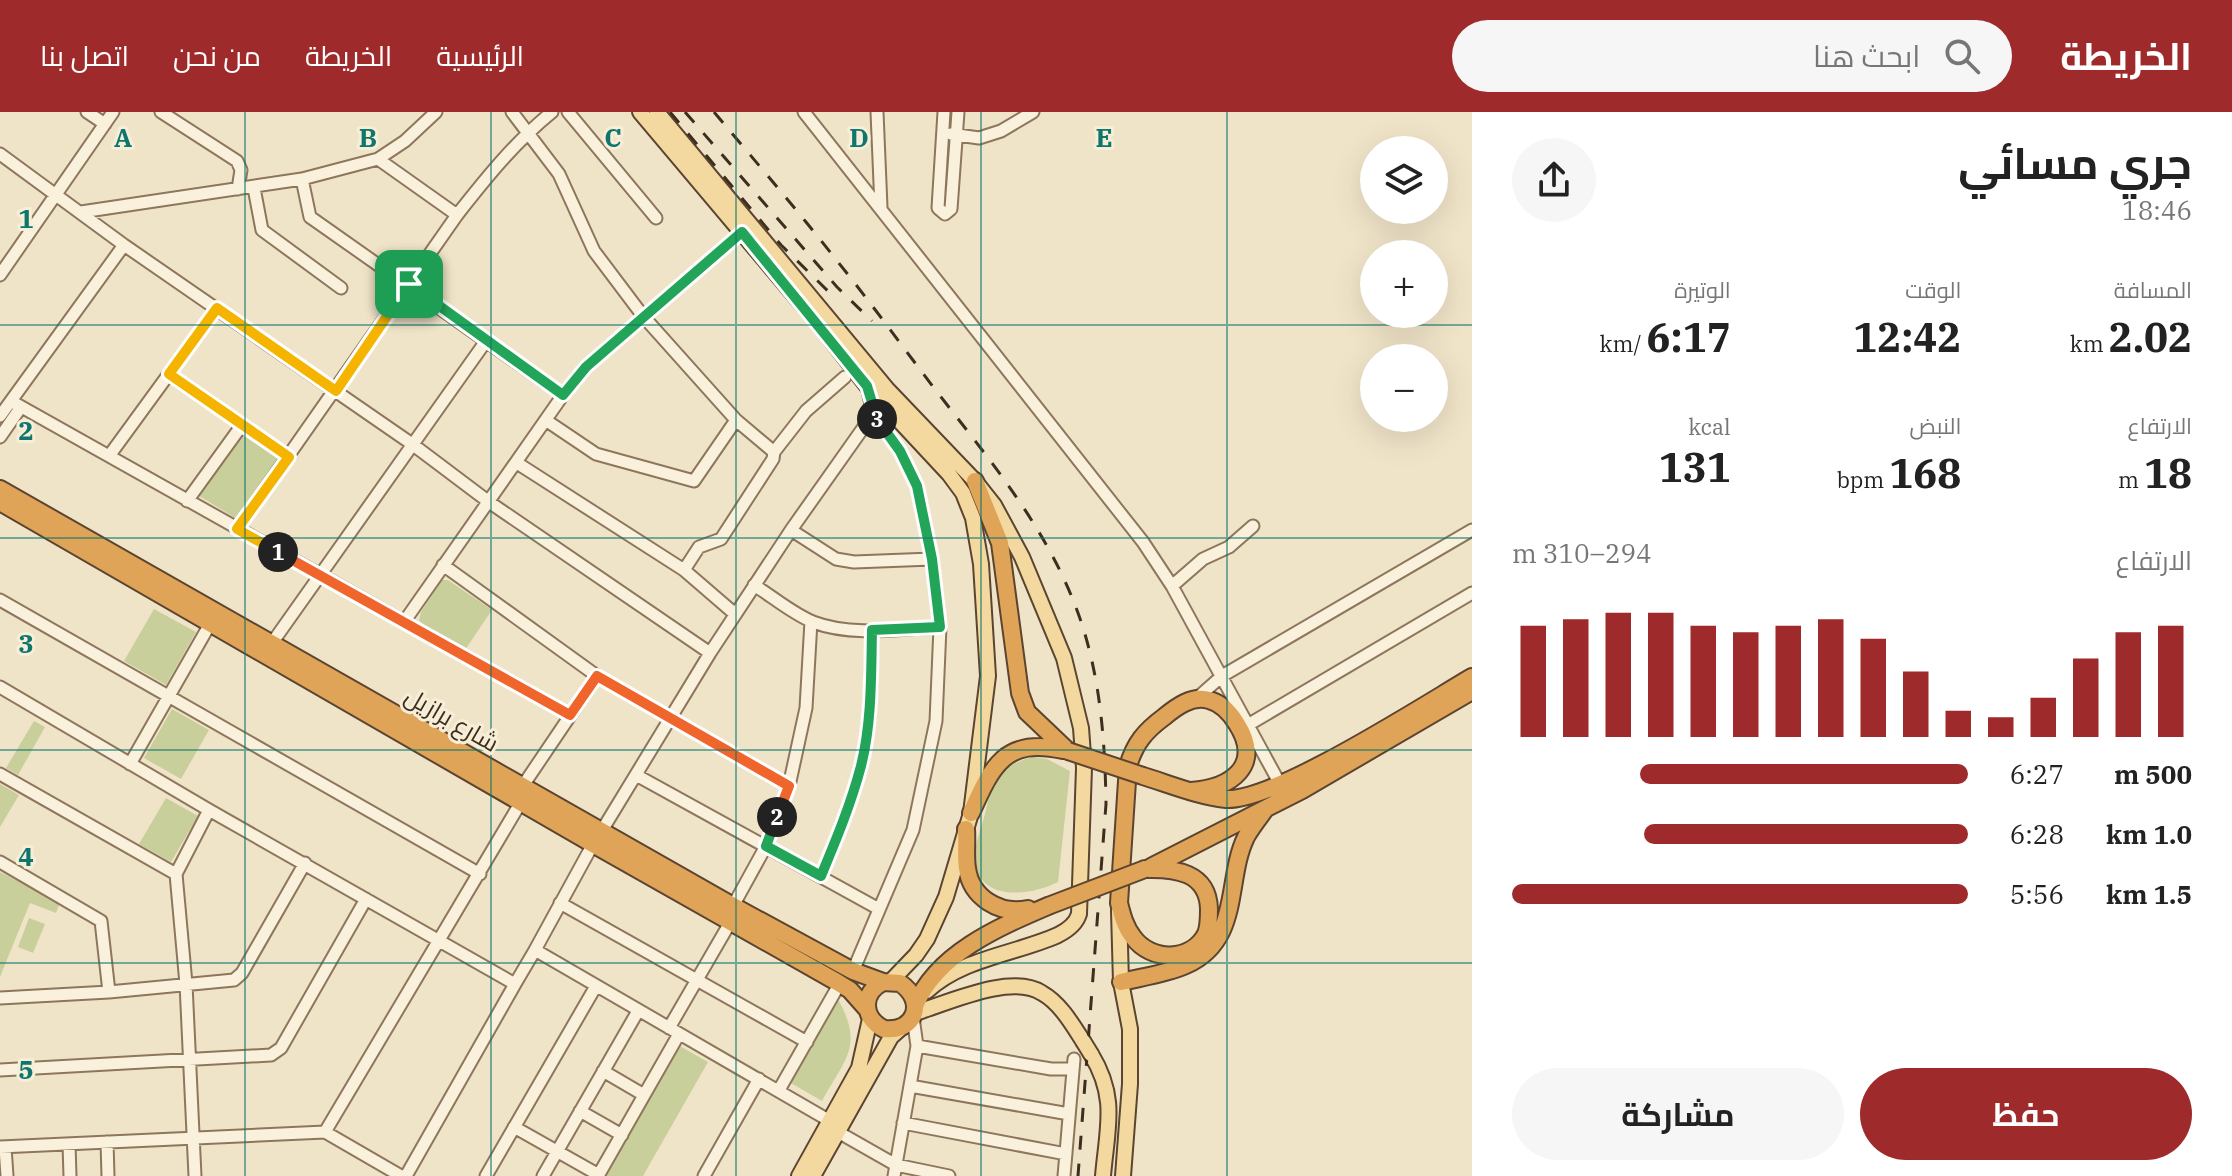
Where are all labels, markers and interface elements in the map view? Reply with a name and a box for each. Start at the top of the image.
search box [1452,20,2012,92]
text: الخريطة [2060,31,2192,80]
icon: search [1940,34,1984,78]
text: ابحث هنا [1813,36,1920,75]
text: اتصل بنا [40,37,129,74]
text: من نحن [173,37,261,74]
text: الخريطة [305,37,392,74]
text: الرئيسية [436,37,524,74]
text: A [114,120,132,154]
text: B [359,120,377,154]
text: C [604,120,622,154]
text: D [849,120,869,154]
text: E [1095,120,1113,154]
text: جري مسائي [1958,134,2192,191]
map controls [1360,136,1448,432]
button: layers [1360,136,1448,224]
button: share [1512,138,1596,222]
text: 18:46 [2122,193,2192,227]
text: 1 [18,201,34,235]
button: + [1360,240,1448,328]
pin [375,250,443,318]
icon: arrive [387,262,431,306]
text: الوتيرة [1674,275,1731,304]
text: الوقت [1905,275,1961,304]
text: المسافة [2114,275,2192,304]
text: 6:17 [1647,311,1731,363]
text: 12:42 [1853,311,1961,363]
text: 2.02 [2109,311,2192,363]
text: /km [1600,329,1647,358]
text: km [2070,329,2109,358]
button: − [1360,344,1448,432]
pin: 3 [857,399,897,439]
text: 3 [870,404,884,433]
text: النبض [1910,411,1961,440]
text: الارتفاع [2128,411,2192,440]
text: kcal [1688,412,1731,441]
text: 2 [18,413,34,447]
text: 131 [1659,441,1731,493]
text: 168 [1889,447,1961,499]
text: 18 [2144,447,2192,499]
text: bpm [1837,465,1889,494]
text: m [2118,465,2144,494]
pin: 1 [258,532,298,572]
text: 294–310 m [1512,536,1652,570]
text: 1 [271,537,285,566]
text: الارتفاع [2116,543,2192,577]
text: 3 [18,626,34,660]
street label: شارع برازيل [399,679,505,760]
text: 6:27 [2010,757,2064,791]
text: 500 m [2114,757,2192,791]
pin: 2 [757,797,797,837]
text: 2 [770,802,784,831]
text: 6:28 [2010,817,2064,851]
text: 1.0 km [2106,817,2192,851]
text: 4 [18,839,34,873]
text: 5:56 [2010,877,2064,911]
text: 1.5 km [2106,877,2192,911]
text: 5 [18,1052,34,1086]
button: مشاركة [1512,1068,1844,1160]
button: حفظ [1860,1068,2192,1160]

